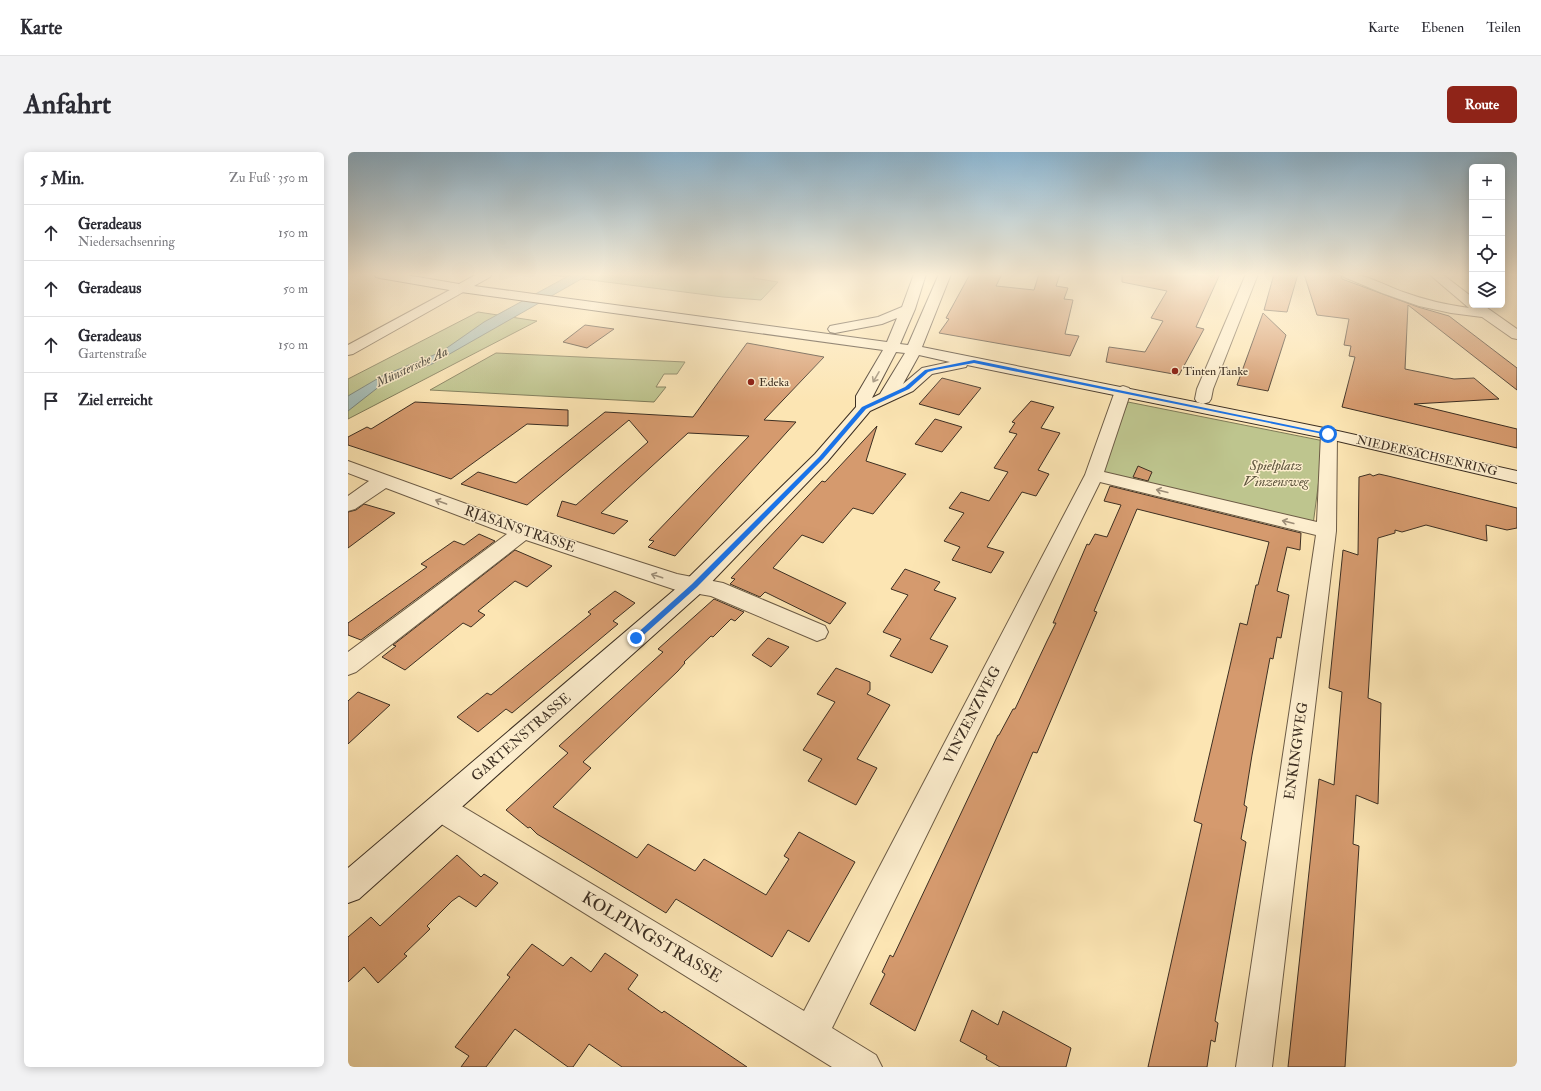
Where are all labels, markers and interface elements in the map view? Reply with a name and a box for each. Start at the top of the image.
text: Karte [20,16,62,40]
text: Karte [1368,19,1399,36]
text: Ebenen [1421,19,1464,36]
text: Teilen [1486,19,1521,36]
button: Route [1447,86,1517,123]
text: Anfahrt [24,87,111,122]
map controls [1469,164,1505,308]
button: + [1469,164,1505,200]
text: 5 Min. [40,168,84,189]
text: Zu Fuß · 350 m [229,170,308,186]
button: − [1469,200,1505,236]
text: Geradeaus [78,215,141,234]
icon: ahead [40,222,62,244]
text: 150 m [278,225,308,241]
text: Niedersachsenring [78,234,175,250]
button: locate [1469,236,1505,272]
button: layers [1469,272,1505,308]
icon: ahead [40,278,62,300]
text: Geradeaus [78,279,141,298]
text: 50 m [283,281,308,297]
text: Geradeaus [78,327,141,346]
icon: ahead [40,334,62,356]
text: 150 m [278,337,308,353]
water label: Münstersche Aa [373,343,450,391]
text: Gartenstraße [78,346,147,362]
place label: Tinten Tanke [1183,364,1248,379]
marker: Tinten Tanke [1170,366,1180,376]
one-way arrow [871,371,879,383]
place label: Edeka [759,375,790,390]
marker: Edeka [746,377,756,387]
icon: arrive [40,390,62,412]
text: Ziel erreicht [78,391,153,410]
route start [1319,425,1337,443]
street label: NIEDERSACHSENRING [1355,432,1499,480]
park label: Spielplatz Vinzensweg [1243,457,1310,490]
one-way arrow [1156,487,1169,494]
one-way arrow [436,497,448,505]
street label: RJASANSTRASSE [462,502,578,556]
one-way arrow [1282,518,1295,525]
one-way arrow [650,572,663,579]
route end [627,629,645,647]
street label: VINZENZWEG [940,663,1004,767]
street label: GARTENSTRASSE [468,689,574,785]
street label: ENKINGWEG [1281,701,1311,801]
street label: KOLPINGSTRASSE [578,887,726,987]

